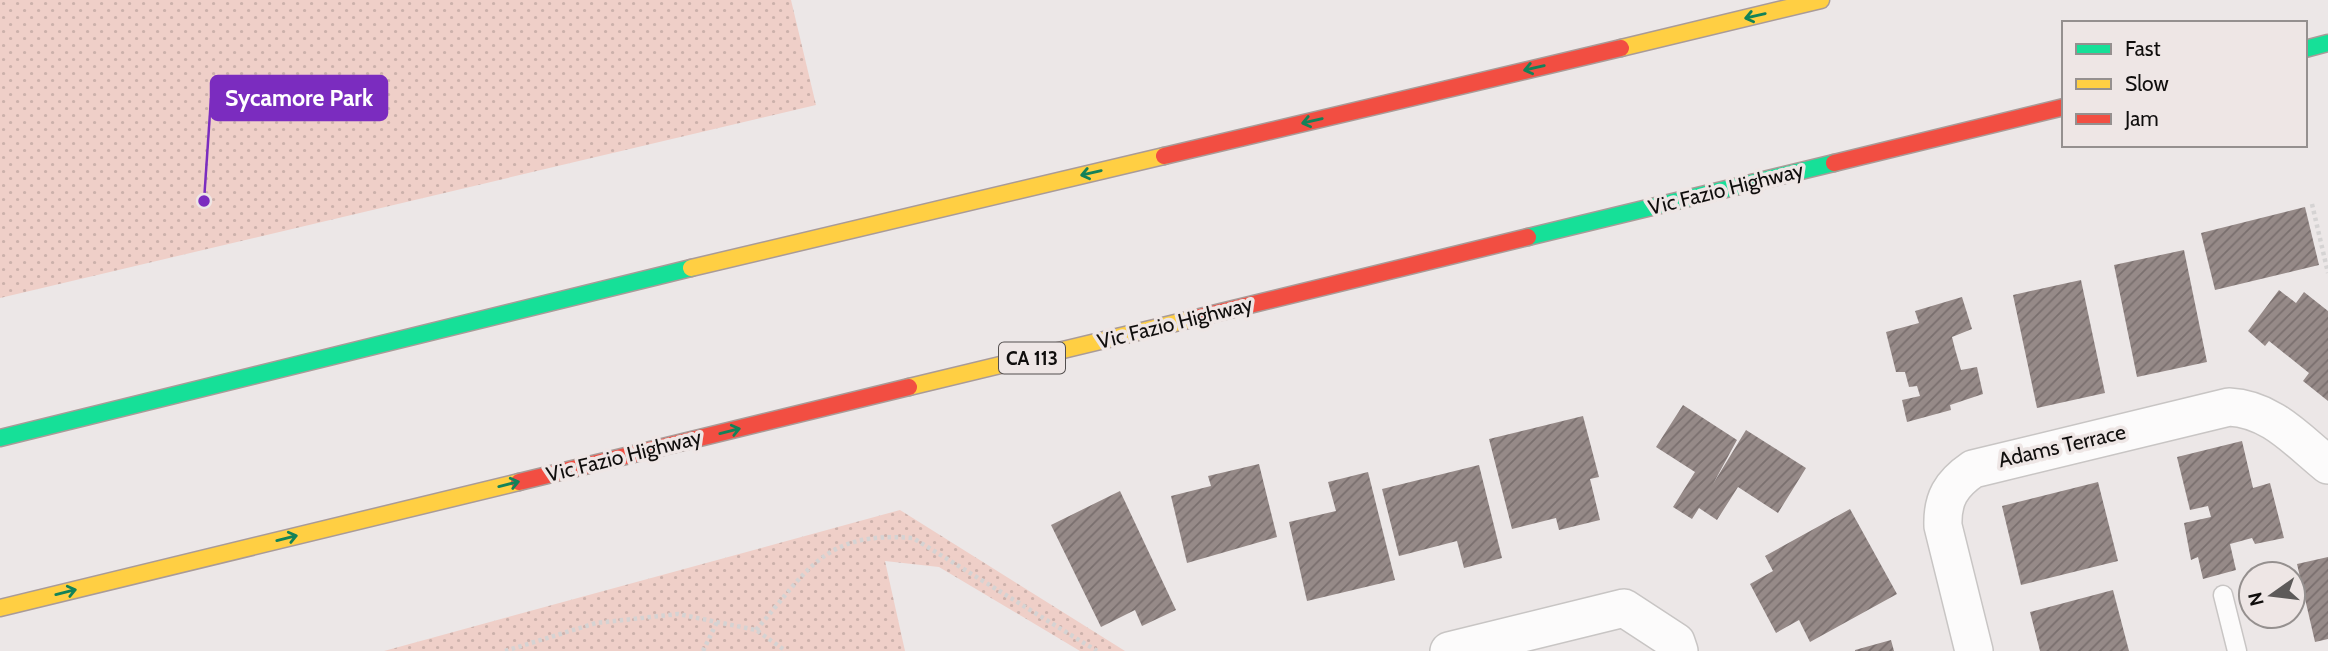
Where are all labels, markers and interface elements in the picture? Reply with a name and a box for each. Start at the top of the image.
one-way arrow [1744,10,1767,23]
legend [2062,21,2307,147]
text: Fast [2125,36,2161,61]
one-way arrow [1523,62,1546,75]
text: Slow [2125,71,2169,96]
callout: Sycamore Park [211,76,387,120]
text: Sycamore Park [225,84,374,112]
text: Jam [2124,106,2159,131]
one-way arrow [1301,114,1324,128]
street label: Vic Fazio Highway [1646,157,1806,220]
one-way arrow [1080,167,1103,180]
street label: Vic Fazio Highway [1095,291,1255,354]
road number: CA 113 [999,342,1065,374]
street label: Adams Terrace [1996,419,2128,472]
street label: Vic Fazio Highway [544,424,704,487]
one-way arrow [718,424,741,437]
one-way arrow [497,477,519,490]
one-way arrow [276,531,298,544]
north arrow [2237,560,2307,630]
one-way arrow [54,584,77,598]
text: N [2243,590,2269,608]

